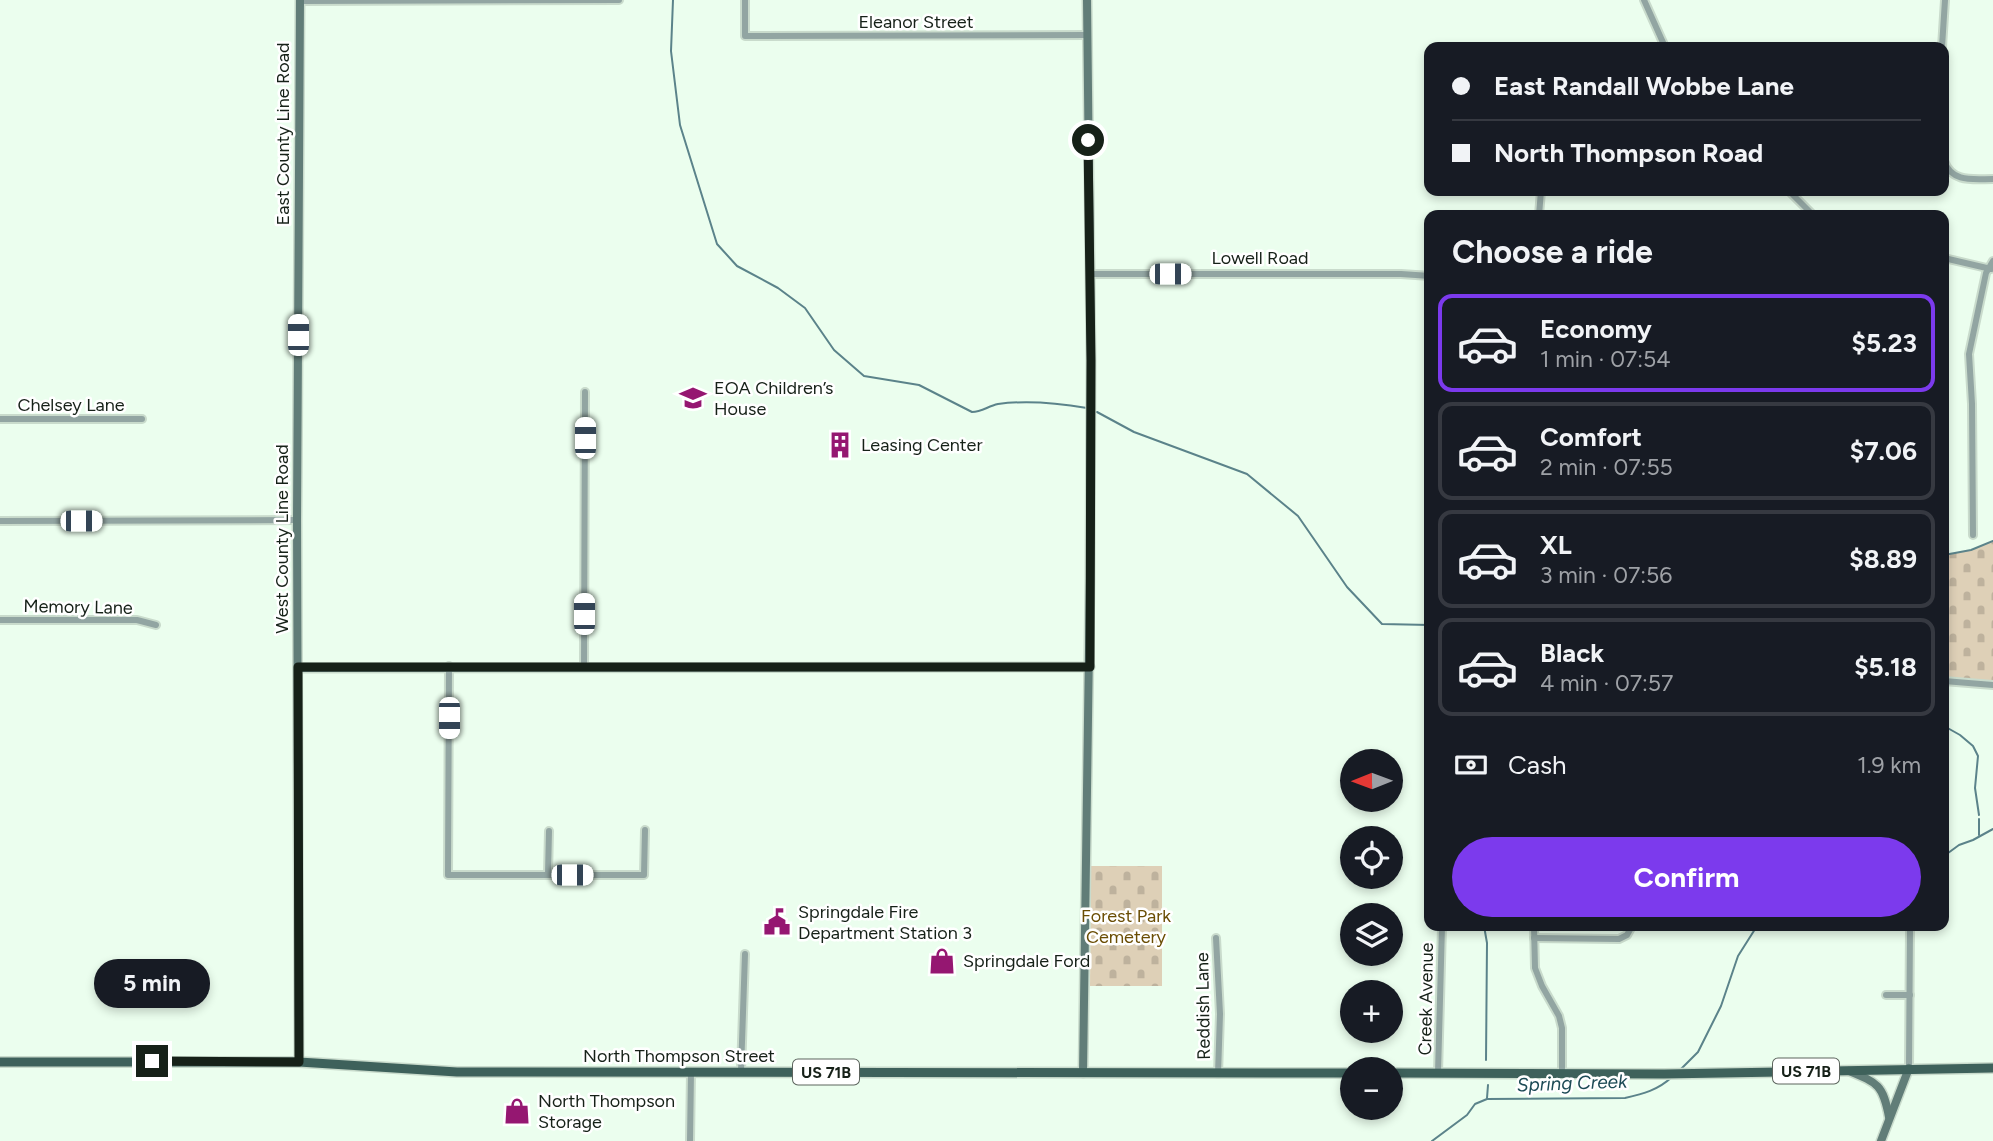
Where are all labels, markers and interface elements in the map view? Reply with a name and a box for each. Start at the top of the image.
street label: Eleanor Street [858,11,974,33]
street label: East County Line Road [272,43,294,226]
text: East Randall Wobbe Lane [1494,70,1794,102]
route start [1072,124,1104,156]
text: North Thompson Road [1494,137,1763,169]
text: Choose a ride [1452,233,1653,271]
street label: Lowell Road [1211,247,1309,269]
car [1150,264,1192,285]
icon: car [1456,312,1519,375]
text: Economy [1540,313,1652,345]
car [288,314,309,356]
text: $5.23 [1852,327,1917,359]
text: 1 min · 07:54 [1540,345,1671,373]
place label: EOA Children’s House [714,377,833,420]
school or university icon: EOA Children’s House [678,383,708,413]
street label: Chelsey Lane [17,394,125,416]
car [575,417,596,459]
icon: car [1456,420,1519,483]
text: Comfort [1540,421,1642,453]
building icon: Leasing Center [825,430,855,460]
place label: Leasing Center [861,434,983,456]
text: $7.06 [1850,435,1917,467]
street label: West County Line Road [271,444,293,634]
text: 2 min · 07:55 [1540,453,1673,481]
car [61,511,103,532]
icon: car [1456,528,1519,591]
text: XL [1540,529,1572,561]
text: $8.89 [1849,543,1917,575]
text: 3 min · 07:56 [1540,561,1672,589]
car [574,593,595,635]
street label: Memory Lane [23,595,133,619]
icon: car [1456,636,1519,699]
text: Black [1540,637,1604,669]
text: $5.18 [1854,651,1917,683]
text: 4 min · 07:57 [1540,669,1673,697]
car [439,697,460,739]
icon: cash [1452,746,1490,784]
north arrow [1340,749,1404,812]
map controls [1340,749,1403,1120]
text: Cash [1508,749,1567,781]
text: 1.9 km [1857,751,1921,779]
button: locate [1340,826,1403,889]
button: Confirm [1452,837,1921,917]
car [552,865,594,886]
place label: Springdale Fire Department Station 3 [798,901,972,944]
button: layers [1340,903,1403,966]
park label: Forest Park Cemetery [1081,905,1171,948]
public building icon: Springdale Fire Department Station 3 [762,907,792,937]
street label: Creek Avenue [1414,942,1438,1056]
shop icon: Springdale Ford [927,946,957,976]
place label: Springdale Ford [963,950,1090,972]
street label: Reddish Lane [1191,952,1215,1060]
callout: 5 min [94,960,210,1009]
text: 5 min [123,969,181,997]
button: + [1340,980,1403,1043]
route end [136,1045,168,1077]
street label: North Thompson Street [583,1045,775,1067]
button: − [1340,1057,1403,1120]
road number: US 71B [1773,1058,1839,1084]
road number: US 71B [793,1060,859,1084]
water label: Spring Creek [1516,1070,1628,1096]
place label: North Thompson Storage [538,1090,675,1133]
shop icon: North Thompson Storage [502,1096,532,1126]

